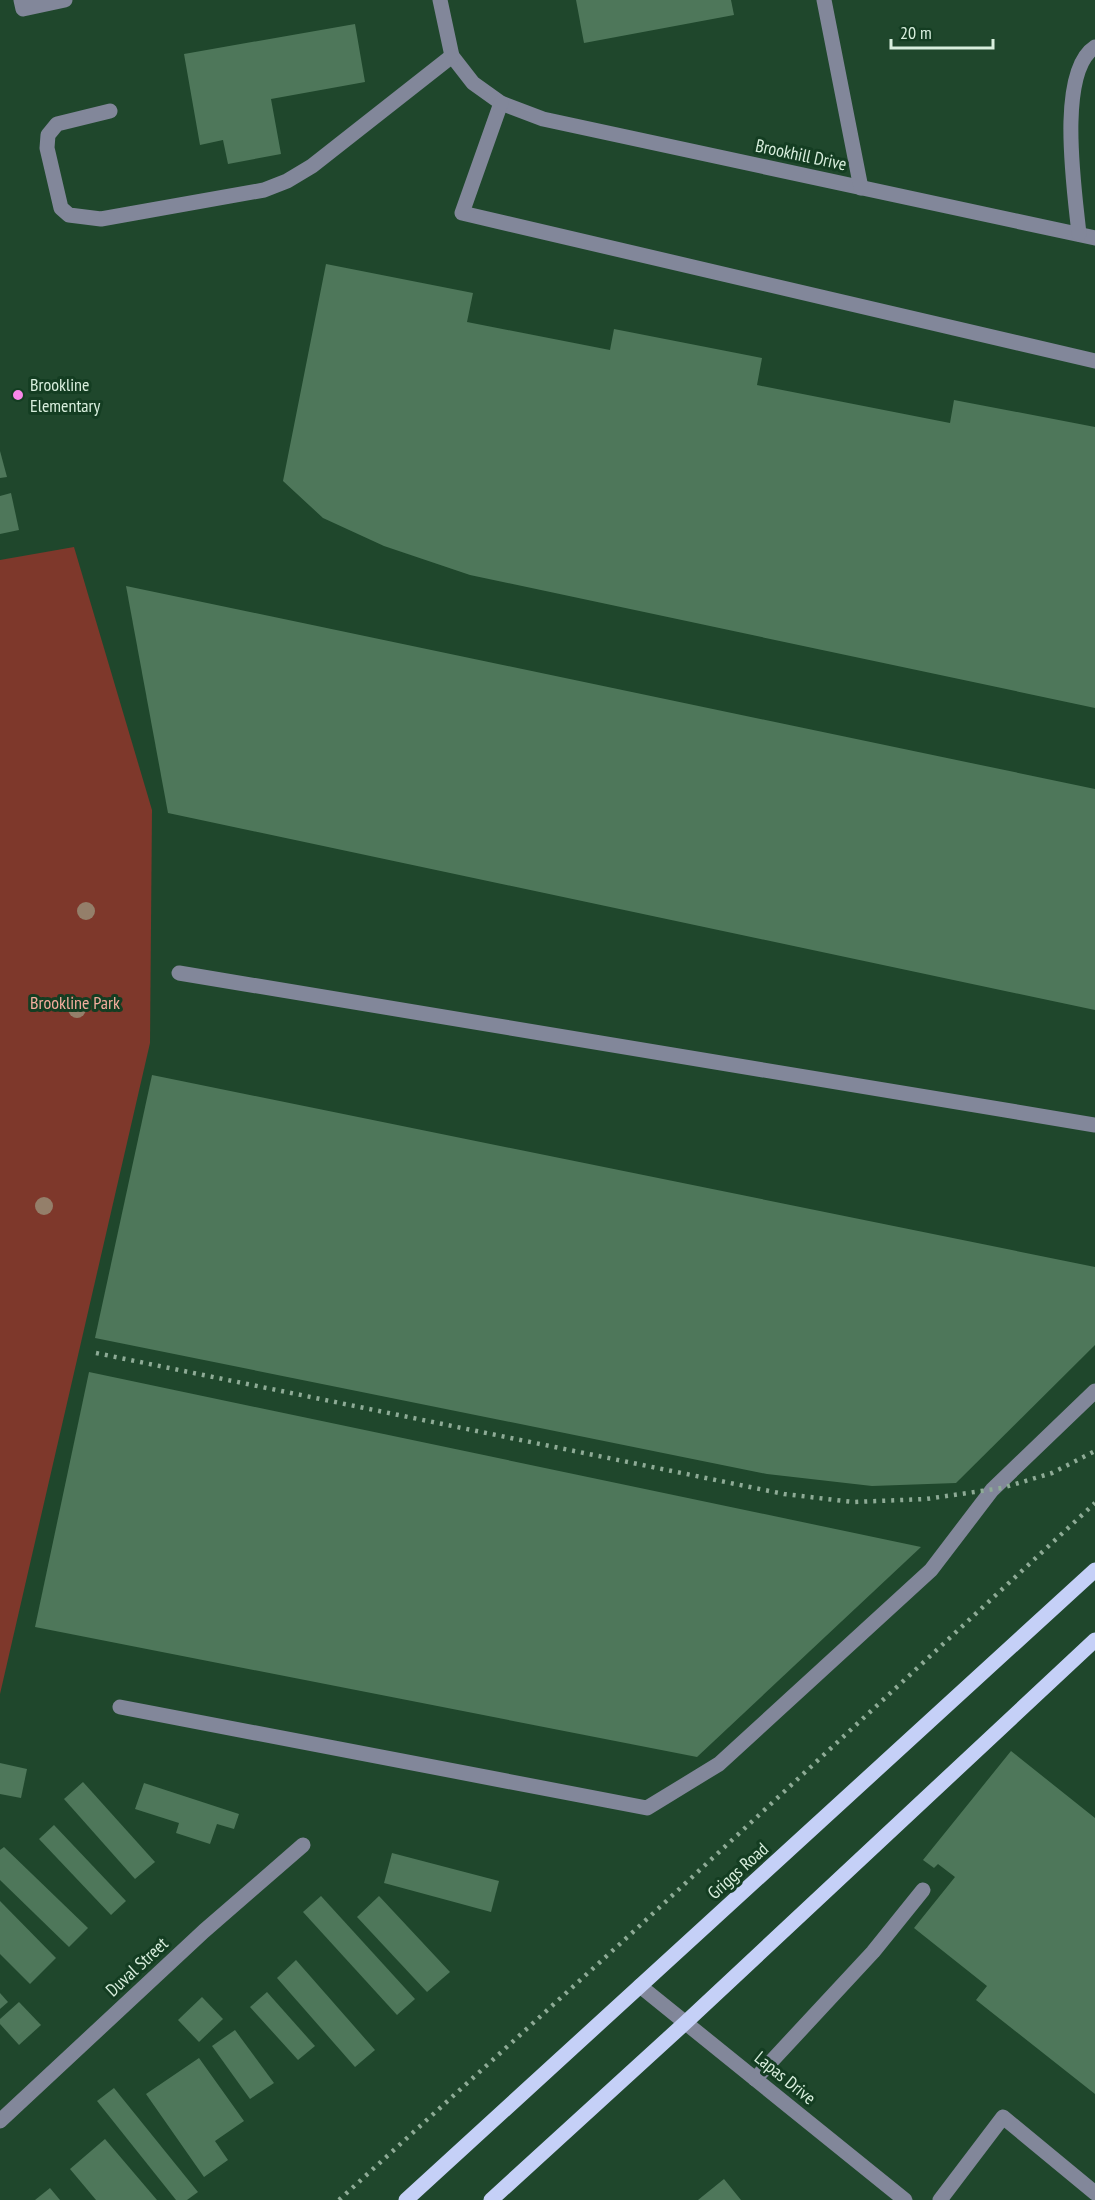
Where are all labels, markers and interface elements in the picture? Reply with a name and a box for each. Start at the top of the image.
scale bar [891,12,993,50]
text: 20 m [900,21,932,44]
street label: Brookhill Drive [753,134,849,175]
place label: Brookline Elementary [30,373,100,417]
marker: Brookline Elementary [11,388,25,402]
park label: Brookline Park [30,991,120,1014]
street label: Griggs Road [703,1837,773,1904]
street label: Duval Street [101,1932,173,2001]
street label: Lapas Drive [750,2046,821,2109]

